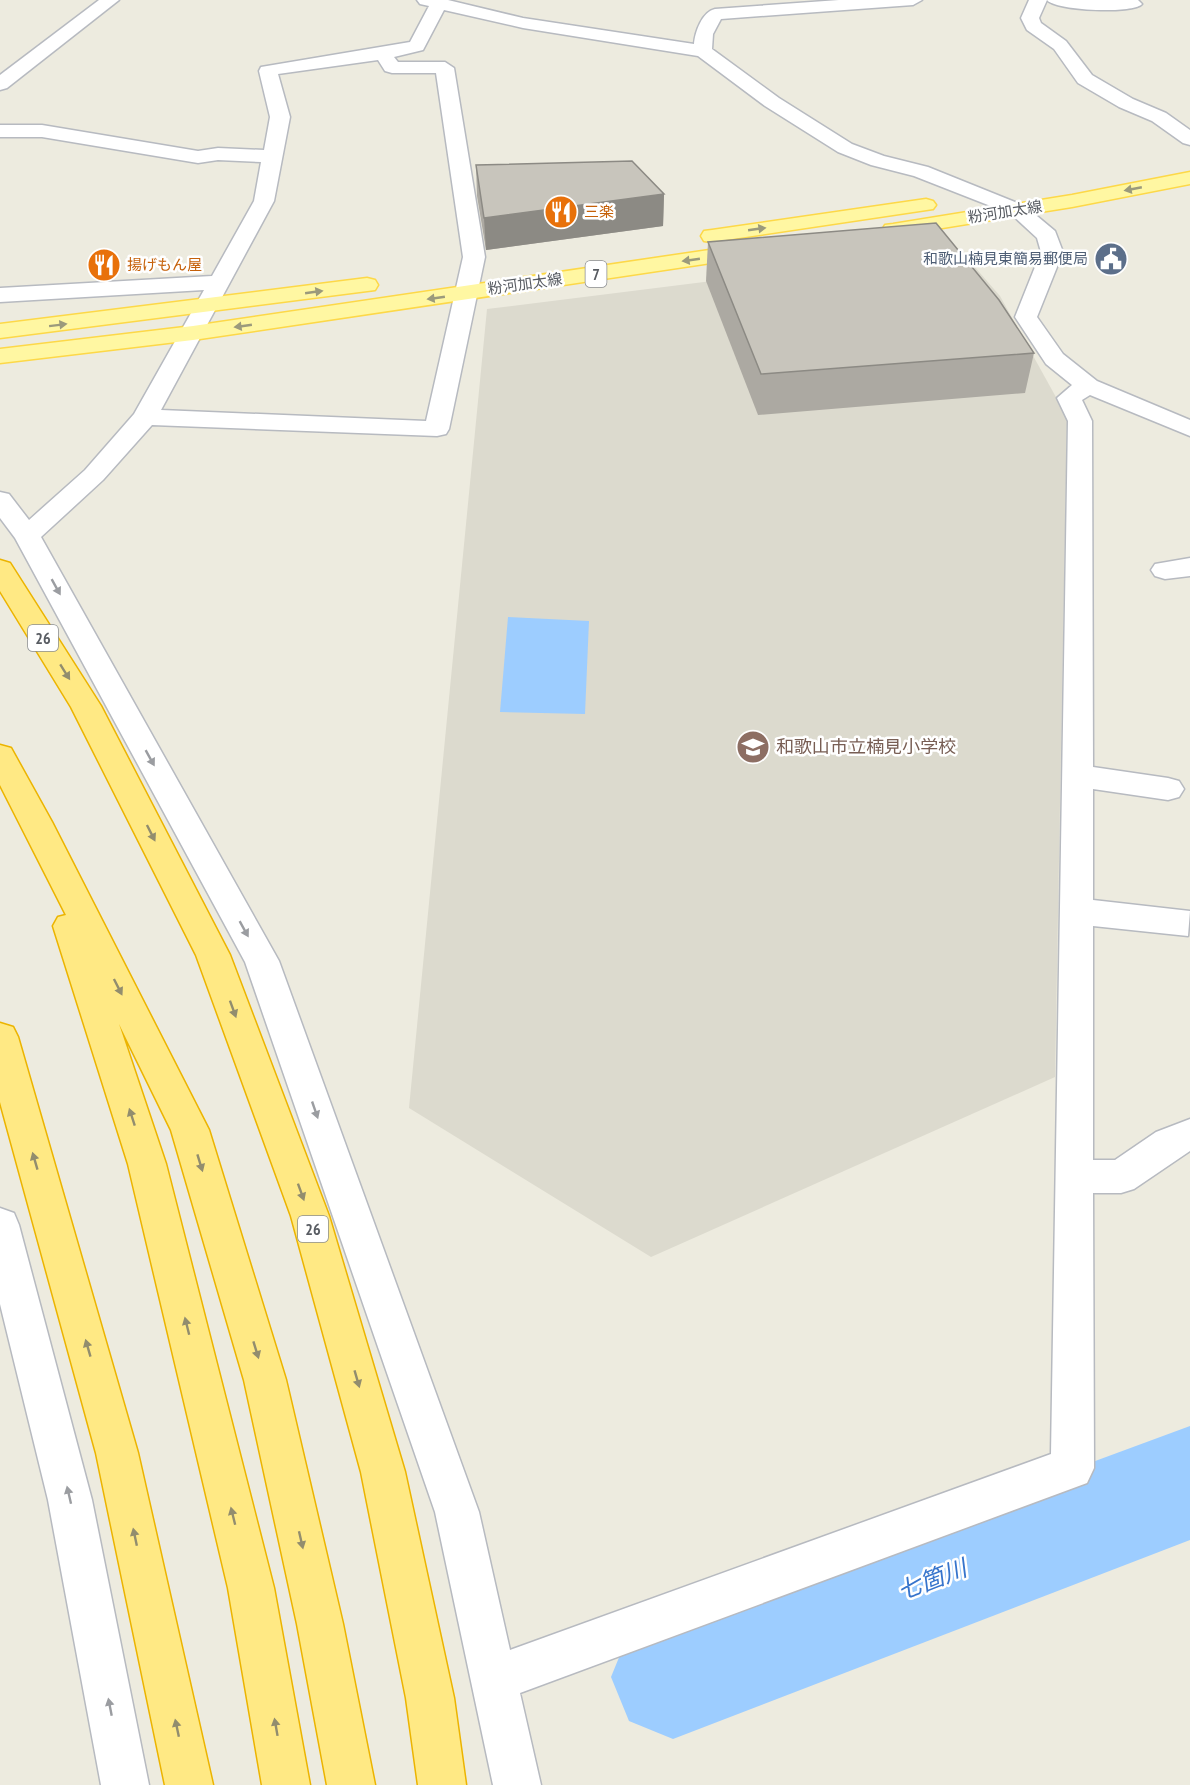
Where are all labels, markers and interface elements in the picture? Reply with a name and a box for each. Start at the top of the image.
one-way arrow [1123,185,1142,194]
restaurant icon: 三楽 [543,194,579,230]
street label: 粉河加太線 [966,196,1043,227]
place label: 三楽 [584,202,614,221]
one-way arrow [747,225,766,234]
public building icon: 和歌山楠見東簡易郵便局 [1093,241,1129,277]
restaurant icon: 揚げもん屋 [86,247,122,283]
place label: 和歌山楠見東簡易郵便局 [923,249,1088,268]
place label: 揚げもん屋 [127,255,202,274]
one-way arrow [682,255,701,264]
road number: 7 [586,261,606,287]
street label: 粉河加太線 [486,269,563,298]
one-way arrow [305,288,324,297]
one-way arrow [426,293,445,302]
one-way arrow [49,320,68,329]
one-way arrow [234,321,253,330]
one-way arrow [51,579,61,596]
road number: 26 [28,625,58,651]
one-way arrow [59,664,70,680]
school or university icon: 和歌山市立楠見小学校 [735,729,771,765]
place label: 和歌山市立楠見小学校 [776,735,956,758]
one-way arrow [145,750,155,767]
one-way arrow [146,825,156,842]
one-way arrow [239,920,249,937]
one-way arrow [114,978,123,995]
one-way arrow [229,1000,239,1018]
one-way arrow [310,1101,320,1119]
one-way arrow [127,1108,136,1126]
one-way arrow [30,1151,39,1169]
one-way arrow [196,1154,205,1172]
one-way arrow [297,1183,306,1201]
road number: 26 [298,1216,328,1242]
one-way arrow [181,1317,191,1335]
one-way arrow [83,1339,92,1357]
one-way arrow [252,1341,261,1359]
one-way arrow [352,1370,362,1388]
one-way arrow [63,1486,73,1504]
one-way arrow [228,1506,238,1525]
one-way arrow [130,1528,140,1546]
one-way arrow [297,1531,306,1550]
water label: 七箇川 [893,1551,974,1607]
one-way arrow [105,1697,114,1716]
one-way arrow [271,1718,280,1737]
one-way arrow [171,1719,181,1737]

